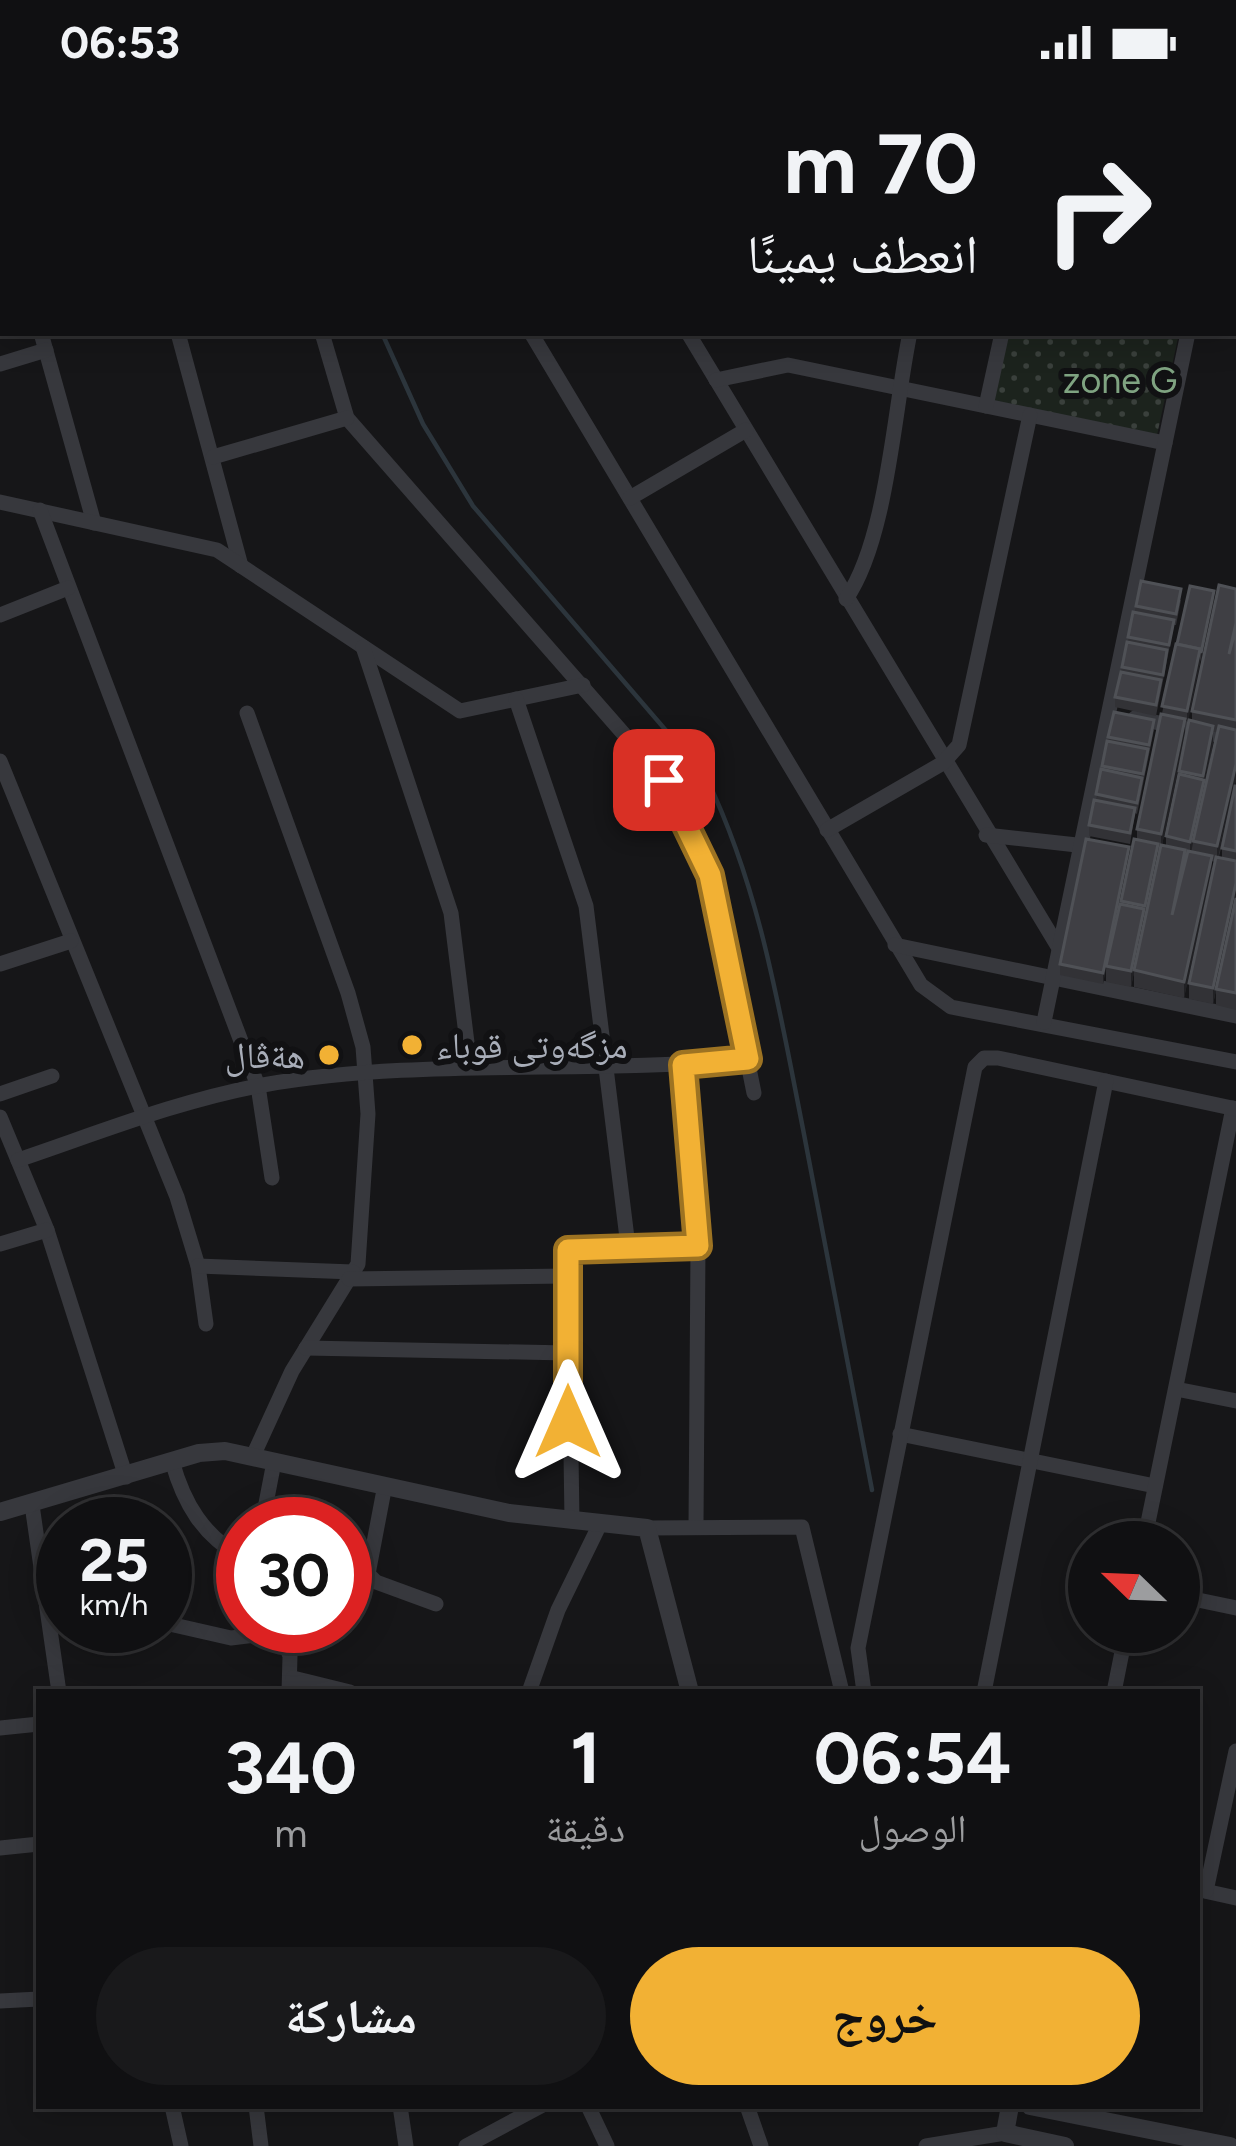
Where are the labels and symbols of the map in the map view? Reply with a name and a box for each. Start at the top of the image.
park label: zone G [1063,359,1177,402]
pin [613,729,715,831]
place label: مزگەوتی قوباء [436,1024,628,1067]
marker: مزگەوتی قوباء [399,1032,425,1058]
place label: هةڤال [225,1034,305,1077]
marker: هةڤال [316,1042,342,1068]
position arrow [505,1359,631,1485]
speed limit sign: 30 [216,1497,372,1653]
north arrow [1068,1521,1200,1653]

